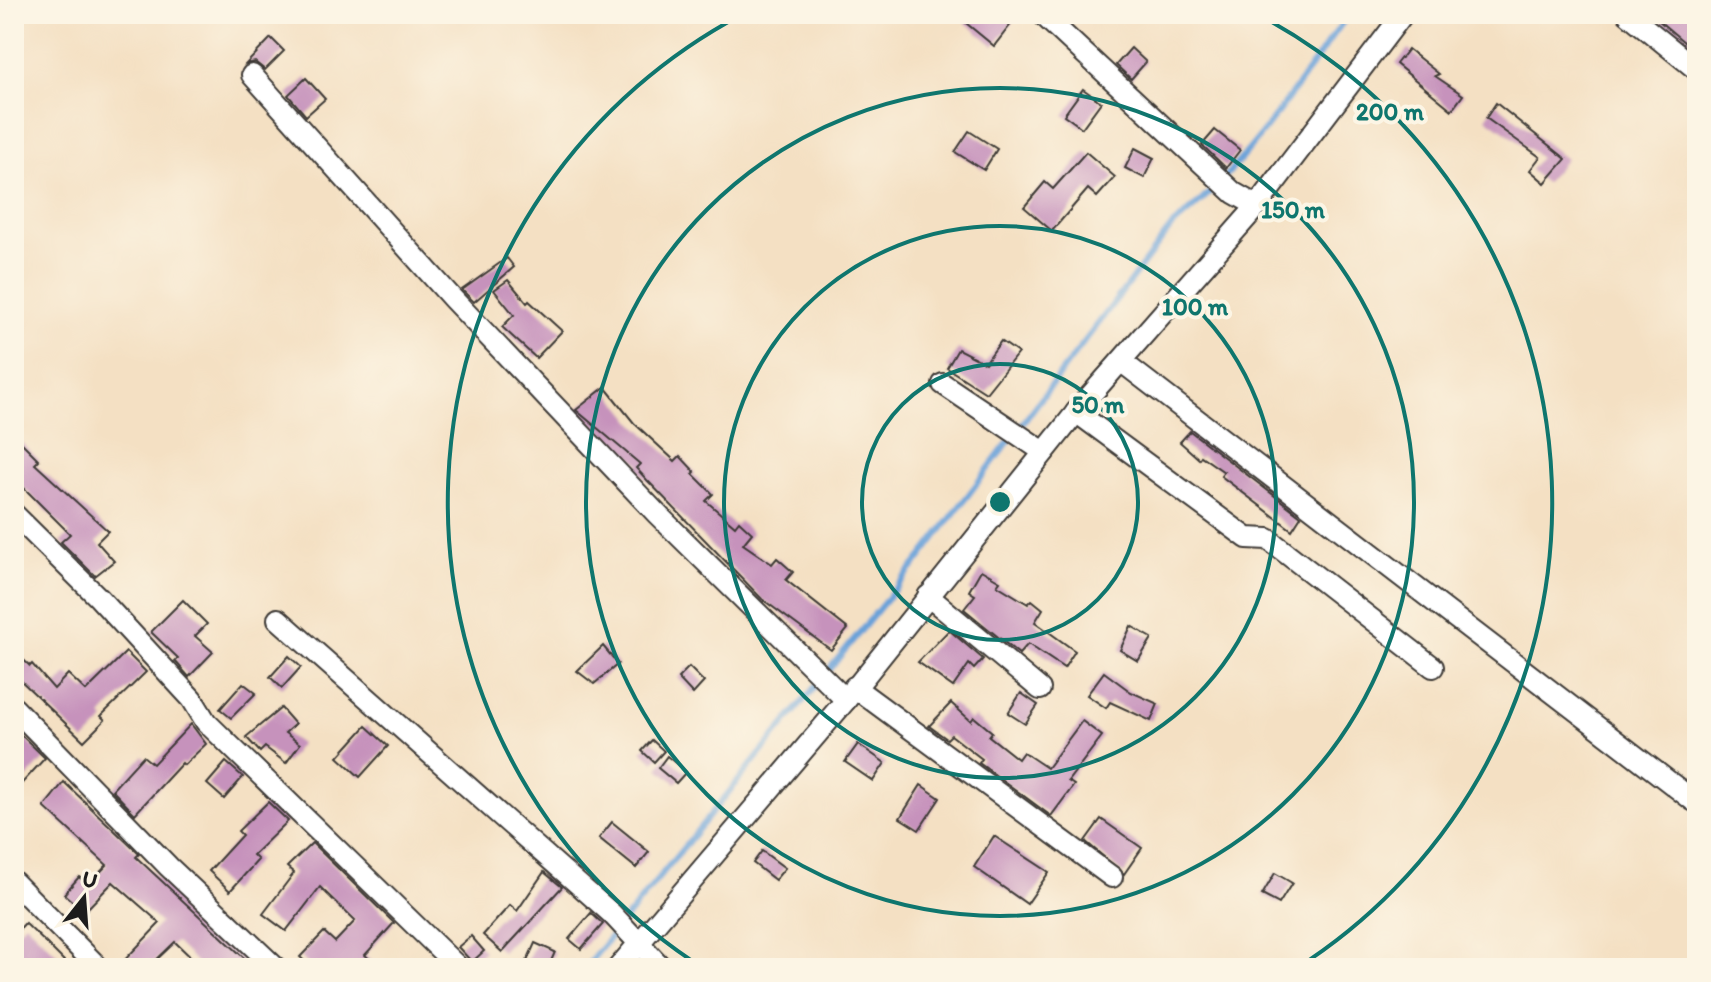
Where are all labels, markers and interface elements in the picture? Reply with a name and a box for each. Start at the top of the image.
text: 200 m [1356,97,1425,126]
text: 150 m [1261,195,1326,224]
text: 100 m [1162,292,1229,321]
text: 50 m [1072,390,1125,419]
centre of rings [986,488,1014,516]
north arrow [44,858,124,938]
text: U [79,864,101,894]

